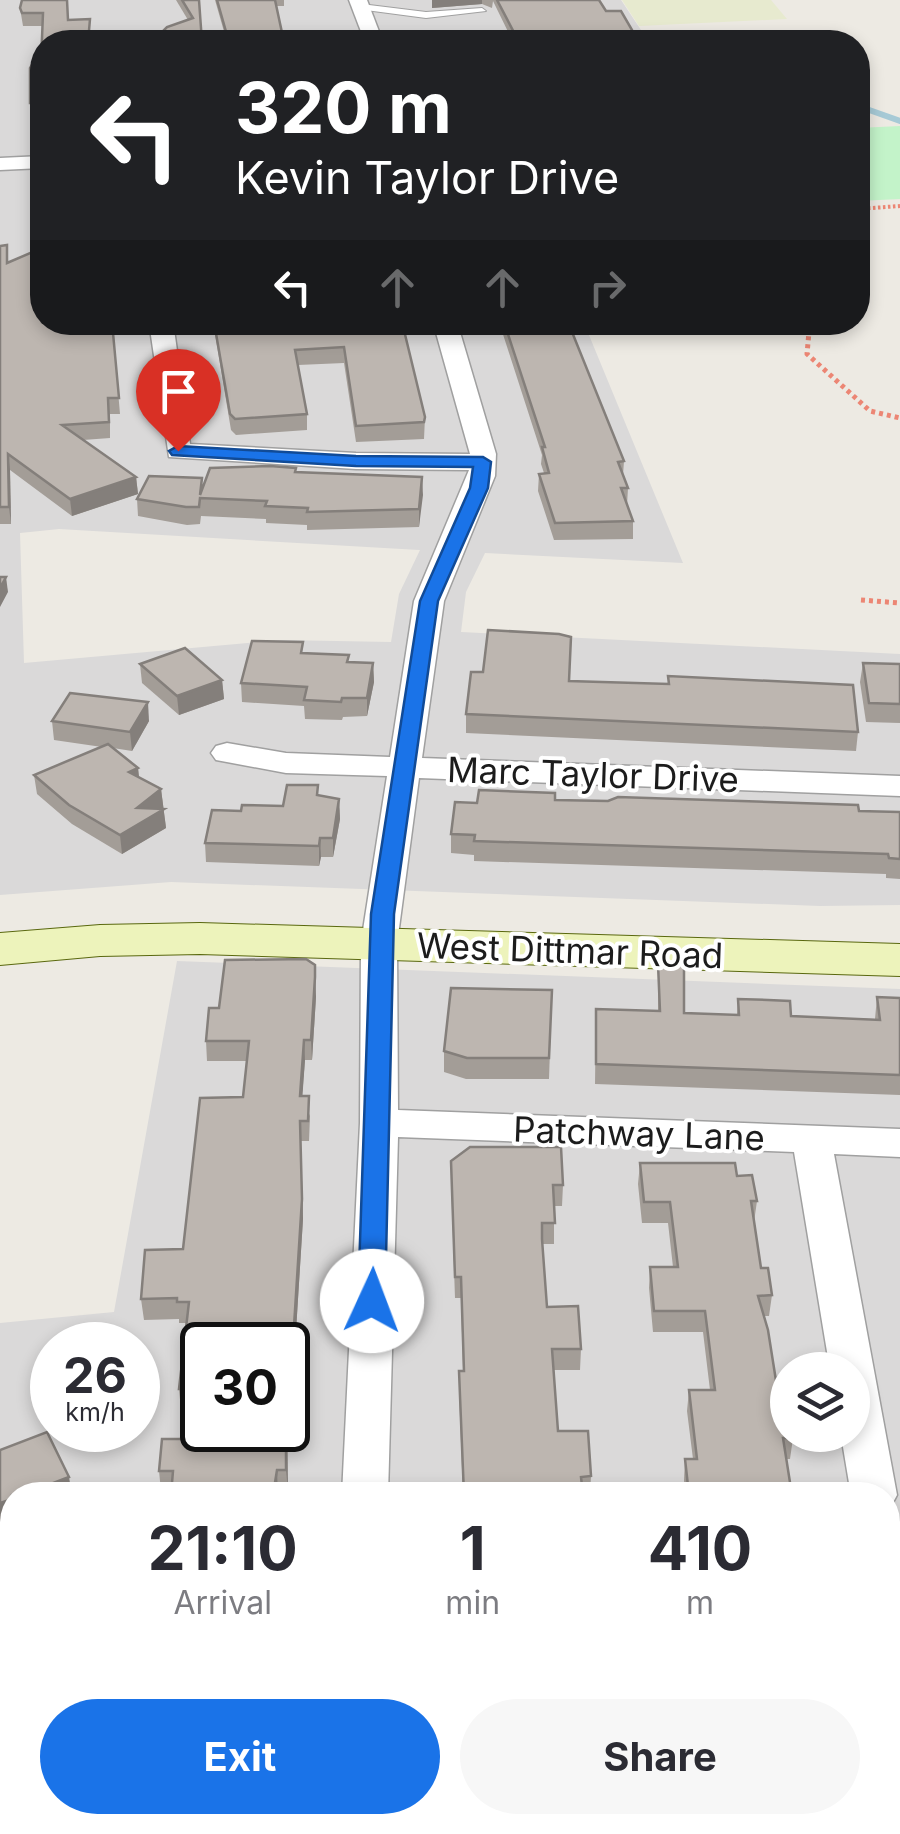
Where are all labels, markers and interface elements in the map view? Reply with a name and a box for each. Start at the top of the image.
text: 320 m [235,65,452,150]
icon: left [70,70,200,200]
text: Kevin Taylor Drive [235,150,619,205]
icon: left [265,260,320,315]
icon: ahead [370,260,425,315]
icon: ahead [475,260,530,315]
icon: right [580,260,635,315]
pin [136,349,221,452]
icon: arrive [151,364,206,419]
street label: Marc Taylor Drive [446,748,740,800]
street label: West Dittmar Road [416,924,724,976]
street label: Patchway Lane [513,1108,766,1158]
position arrow [320,1249,424,1353]
speed limit sign: 30 [180,1322,310,1452]
text: 26 [63,1345,127,1405]
map controls [770,1352,870,1452]
button: layers [770,1352,870,1452]
text: km/h [65,1397,125,1427]
text: 21:10 [148,1512,298,1584]
text: 1 [460,1512,486,1584]
text: 410 [648,1512,752,1584]
text: Arrival [173,1583,272,1622]
text: min [445,1583,500,1622]
text: m [686,1583,714,1622]
button: Exit [40,1699,440,1814]
button: Share [460,1699,860,1814]

